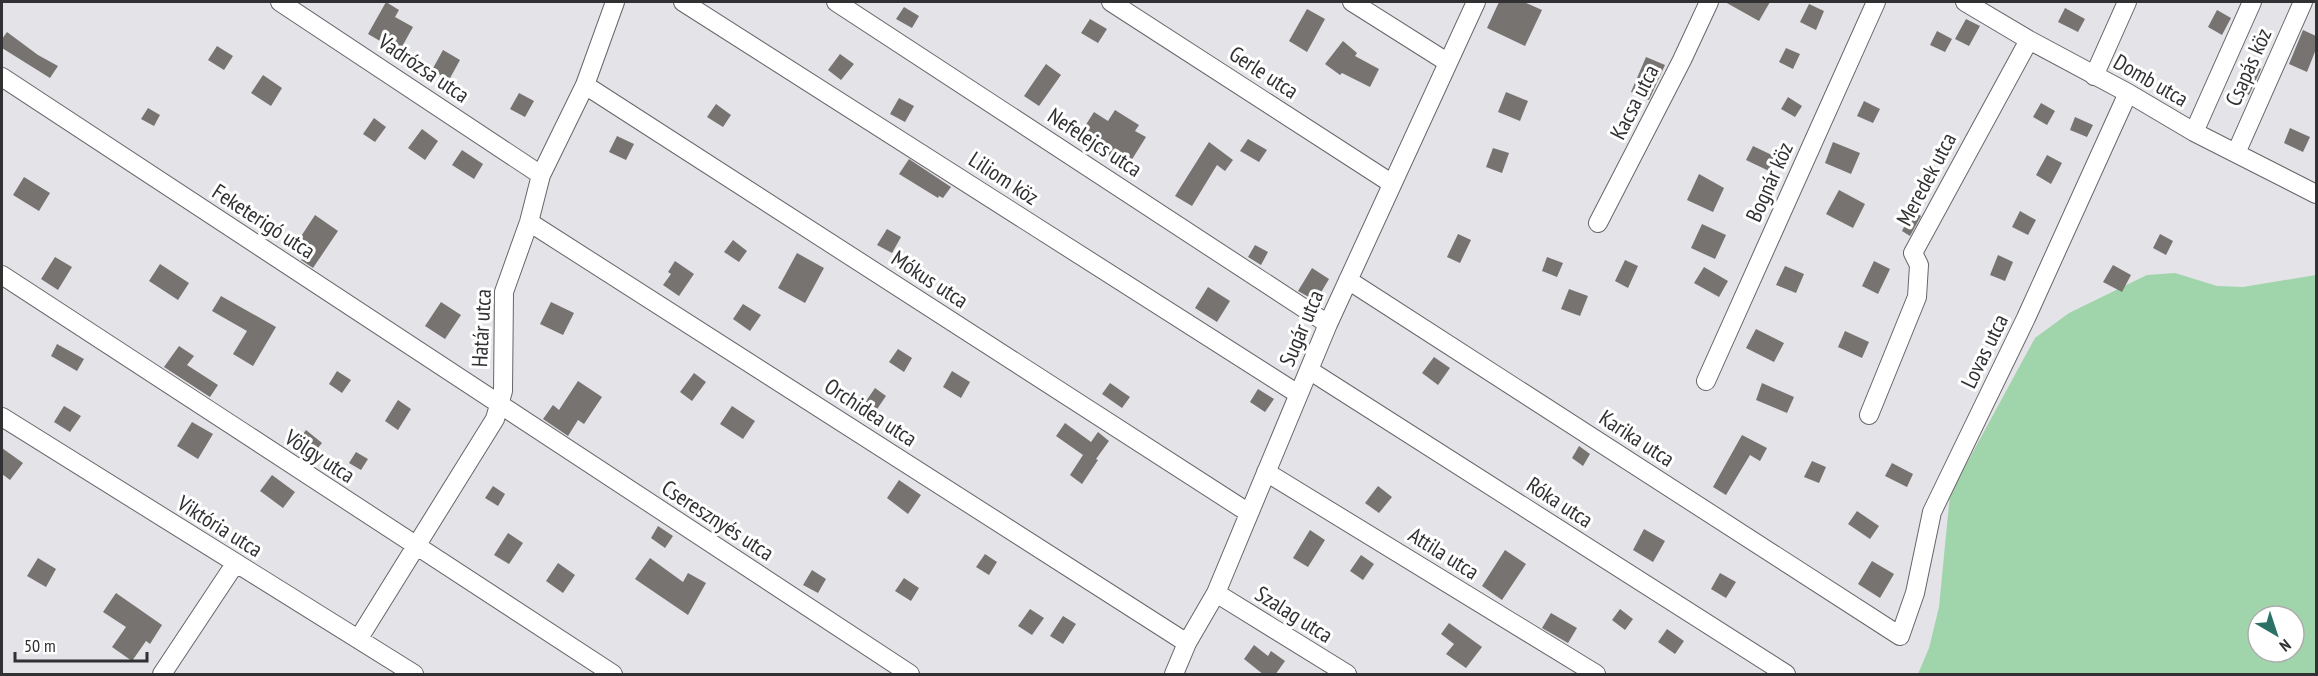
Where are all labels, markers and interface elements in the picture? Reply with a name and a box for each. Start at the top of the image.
street label: Csapás köz [2219,24,2277,110]
street label: Vadrózsa utca [372,27,475,109]
street label: Gerle utca [1224,39,1304,105]
street label: Domb utca [2109,47,2193,113]
street label: Kacsa utca [1603,60,1665,144]
street label: Nefelejcs utca [1043,101,1147,183]
street label: Meredek utca [1890,128,1962,230]
street label: Bognár köz [1739,138,1799,226]
street label: Liliom köz [964,145,1044,211]
street label: Feketerigó utca [207,177,321,265]
street label: Mókus utca [886,244,974,314]
street label: Sugár utca [1272,286,1330,370]
street label: Határ utca [465,288,497,368]
street label: Lovas utca [1954,309,2014,393]
street label: Orchidea utca [820,372,922,452]
street label: Karika utca [1594,403,1680,473]
street label: Völgy utca [279,423,360,489]
street label: Róka utca [1522,470,1598,534]
street label: Cseresznyés utca [657,473,779,567]
street label: Viktória utca [171,488,268,563]
street label: Attila utca [1404,521,1484,585]
street label: Szalag utca [1250,579,1338,649]
north arrow [2246,604,2306,664]
scale bar [15,625,147,663]
text: 50 m [24,634,56,657]
text: N [2276,635,2295,656]

